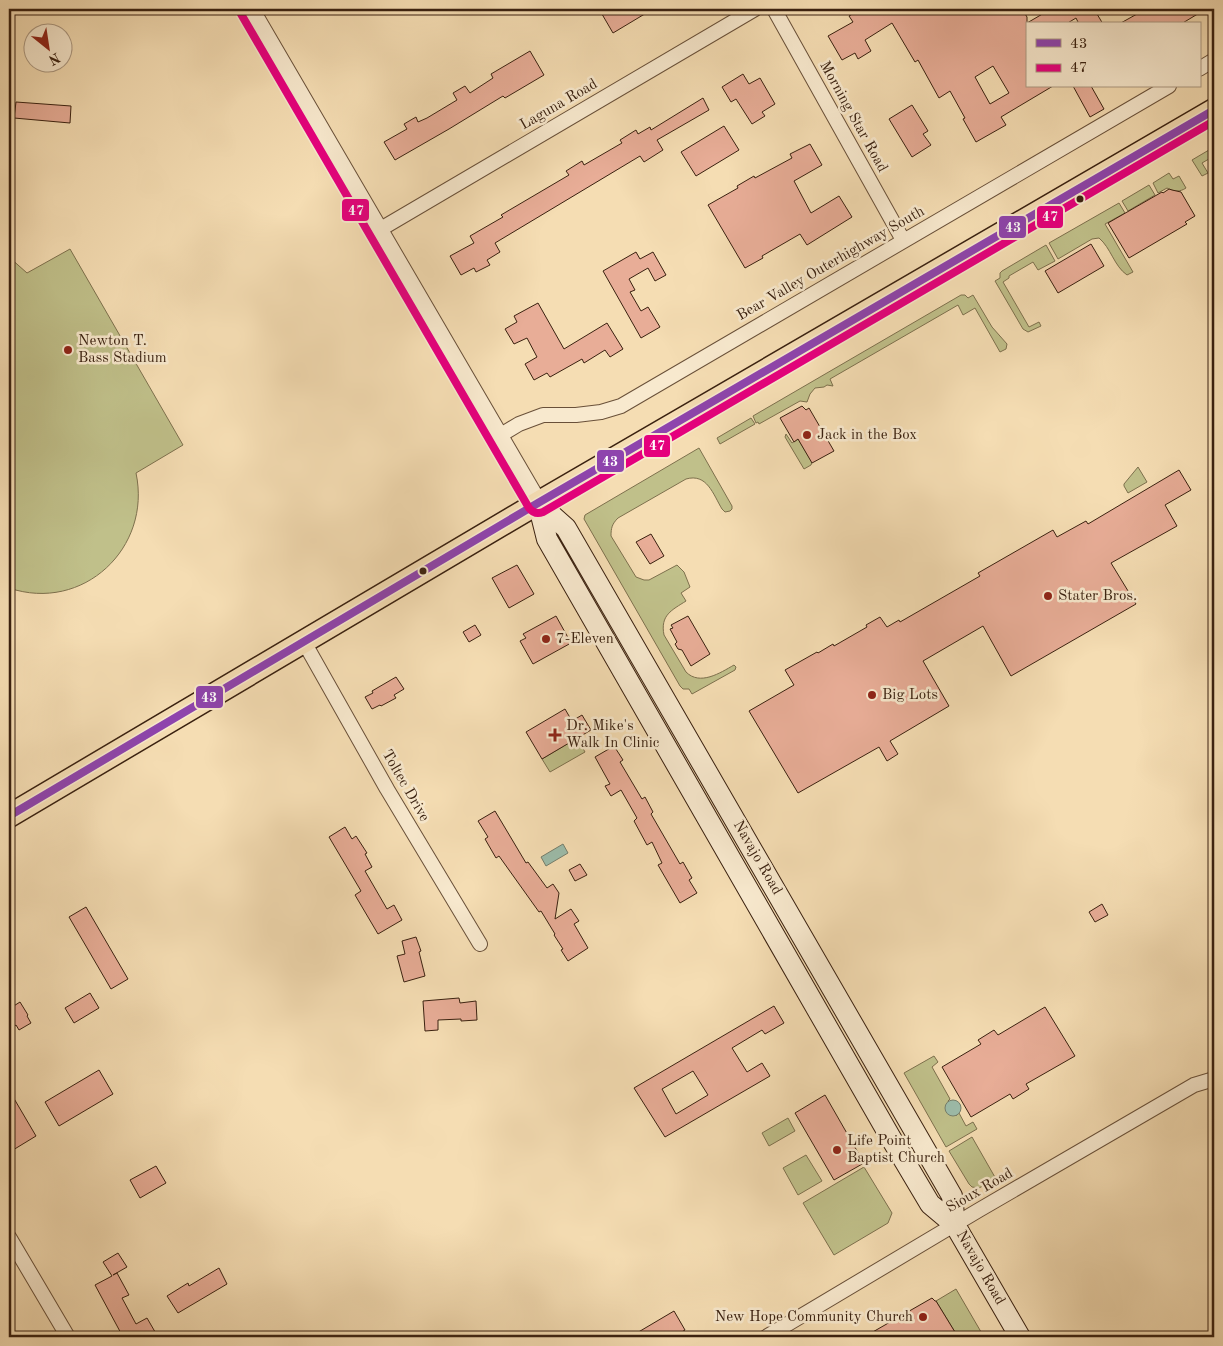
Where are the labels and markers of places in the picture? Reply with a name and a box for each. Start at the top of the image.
unlabelled marker [1075,194,1085,204]
place label: Newton T. Bass Stadium [78,334,167,366]
marker: Newton T. Bass Stadium [62,344,74,356]
place label: Jack in the Box [817,428,917,443]
marker: Jack in the Box [801,429,813,441]
unlabelled marker [418,566,428,576]
place label: Stater Bros. [1058,589,1137,604]
marker: Stater Bros. [1042,590,1054,602]
place label: 7-Eleven [556,632,614,647]
marker: 7-Eleven [540,633,552,645]
place label: Big Lots [882,688,938,703]
marker: Big Lots [866,689,878,701]
place label: Dr. Mike's Walk In Clinic [566,719,660,751]
marker: Dr. Mike's Walk In Clinic [548,728,562,742]
place label: Life Point Baptist Church [847,1134,945,1166]
marker: Life Point Baptist Church [831,1144,843,1156]
place label: New Hope Community Church [715,1310,913,1325]
marker: New Hope Community Church [917,1311,929,1323]

